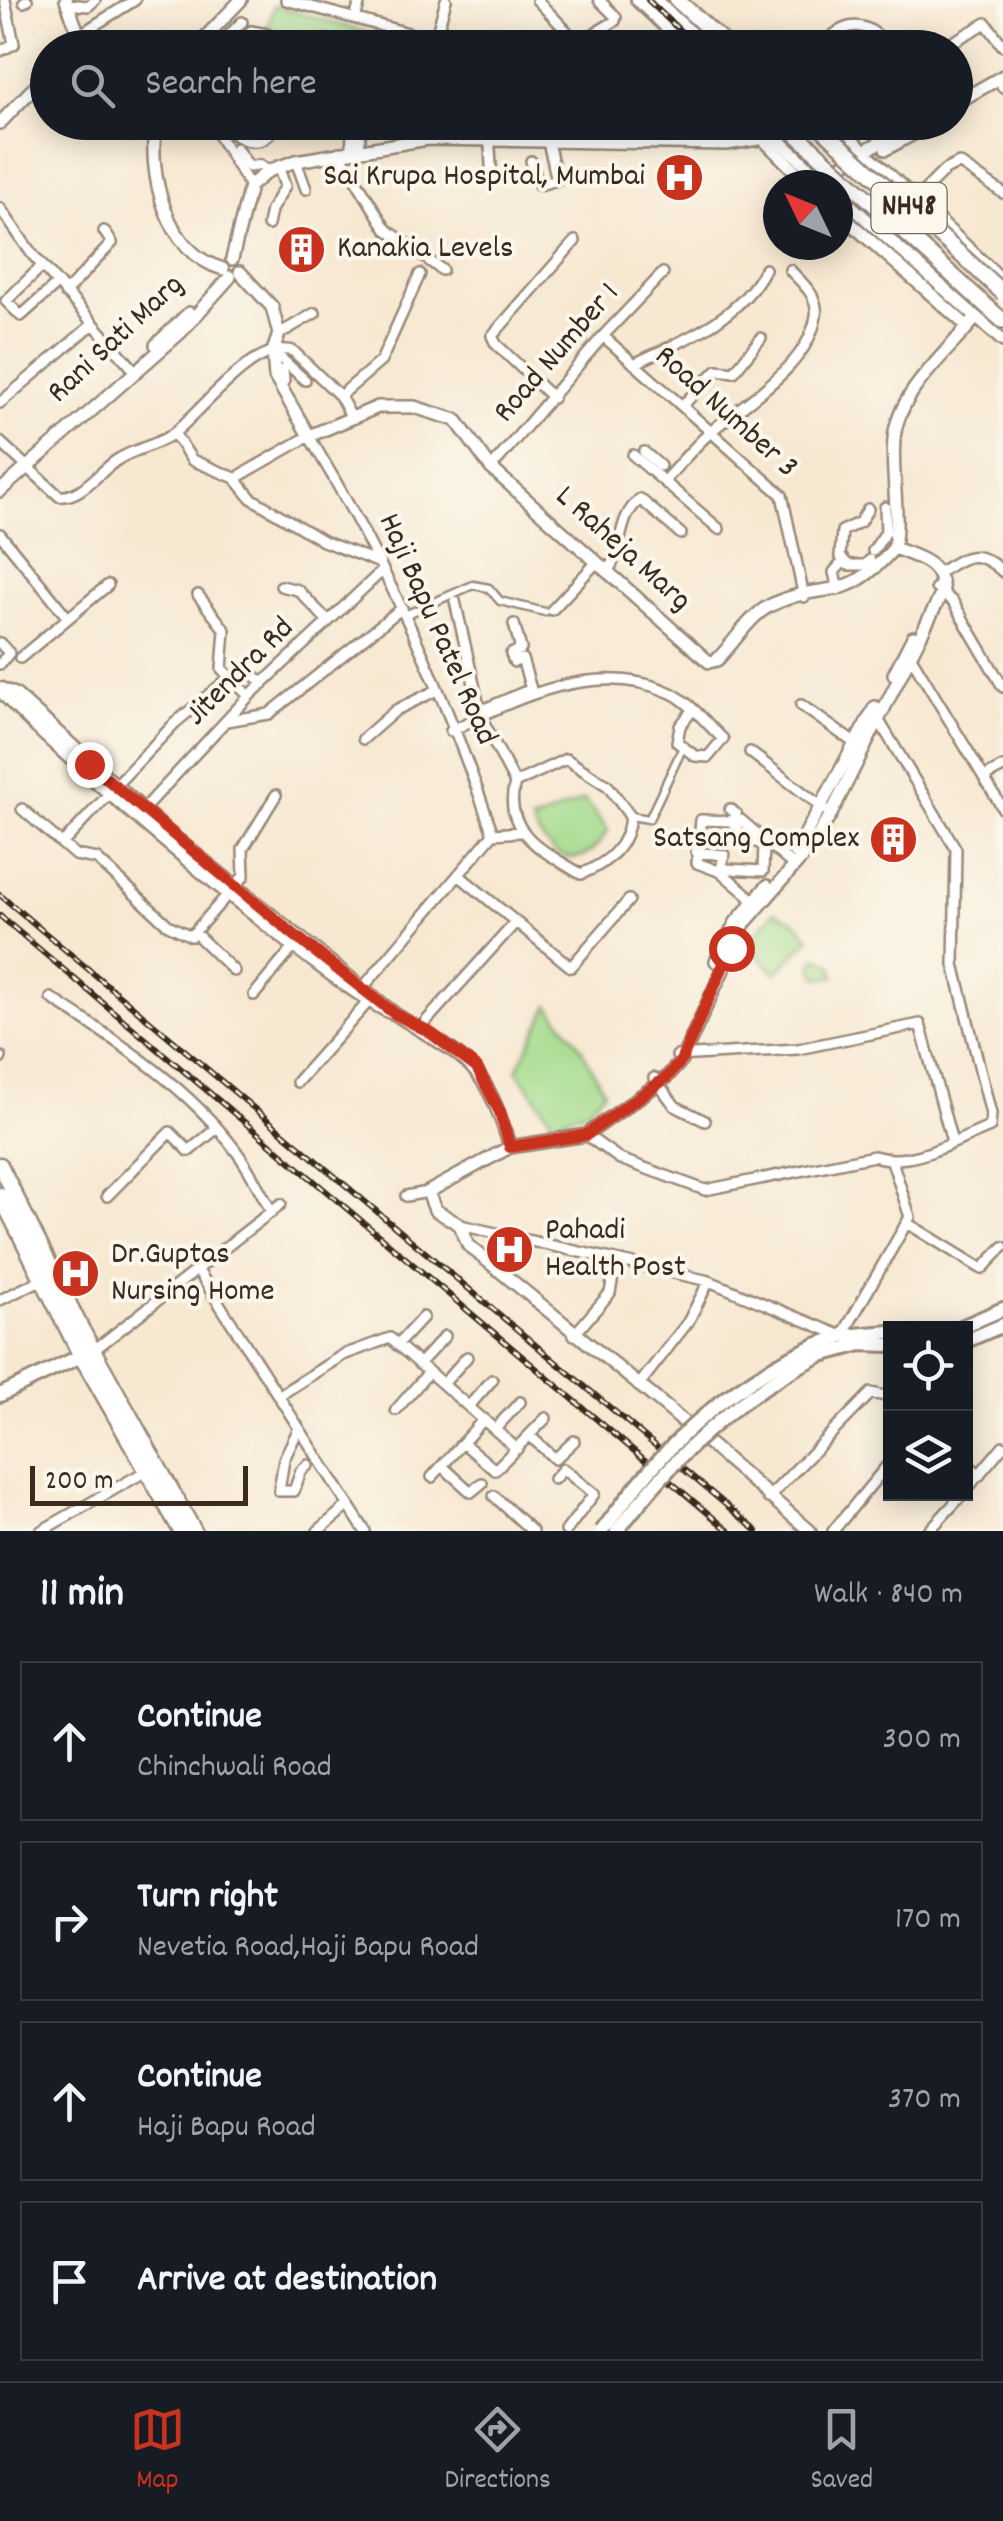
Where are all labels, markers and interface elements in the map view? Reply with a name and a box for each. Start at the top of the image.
search box [30,30,973,140]
icon: search [65,58,120,113]
text: Search here [145,58,317,113]
hospital icon: Sai Krupa Hospital, Mumbai [654,152,706,204]
place label: Sai Krupa Hospital, Mumbai [323,155,645,201]
north arrow [763,170,853,260]
road number: NH48 [872,183,946,233]
building icon: Kanakia Levels [276,224,328,276]
place label: Kanakia Levels [337,227,514,273]
street label: Rani Sati Marg [38,264,196,416]
street label: Road Number 1 [484,274,632,434]
street label: Road Number 3 [643,336,807,490]
street label: L Raheja Marg [543,476,701,624]
street label: Haji Bapu Patel Road [364,507,508,753]
street label: Jitendra Rd [176,608,306,738]
route end [67,742,113,788]
building icon: Satsang Complex [868,814,920,866]
place label: Satsang Complex [653,817,859,863]
route start [709,926,755,972]
place label: Pahadi Health Post [545,1209,686,1292]
hospital icon: Pahadi Health Post [484,1224,536,1276]
place label: Dr.Guptas Nursing Home [111,1233,275,1316]
hospital icon: Dr.Guptas Nursing Home [50,1248,102,1300]
map controls [883,1321,973,1501]
button: locate [883,1321,973,1411]
button: layers [883,1411,973,1501]
scale bar [30,1461,248,1506]
text: 200 m [45,1463,113,1503]
text: 11 min [40,1566,124,1626]
text: Walk · 840 m [814,1573,963,1619]
text: Continue [137,1691,262,1746]
icon: ahead [42,1714,97,1769]
text: 300 m [883,1718,961,1764]
text: Chinchwali Road [137,1746,332,1792]
text: Turn right [137,1871,278,1926]
icon: right [42,1894,97,1949]
text: 170 m [895,1898,961,1944]
text: Nevetia Road,Haji Bapu Road [137,1926,479,1972]
text: Continue [137,2051,262,2106]
icon: ahead [42,2074,97,2129]
text: 370 m [888,2078,961,2124]
text: Haji Bapu Road [137,2106,316,2152]
icon: arrive [42,2254,97,2309]
text: Arrive at destination [137,2254,437,2309]
tab: Map [130,2402,185,2502]
tab: Directions [445,2402,551,2502]
tab: Saved [811,2402,873,2502]

